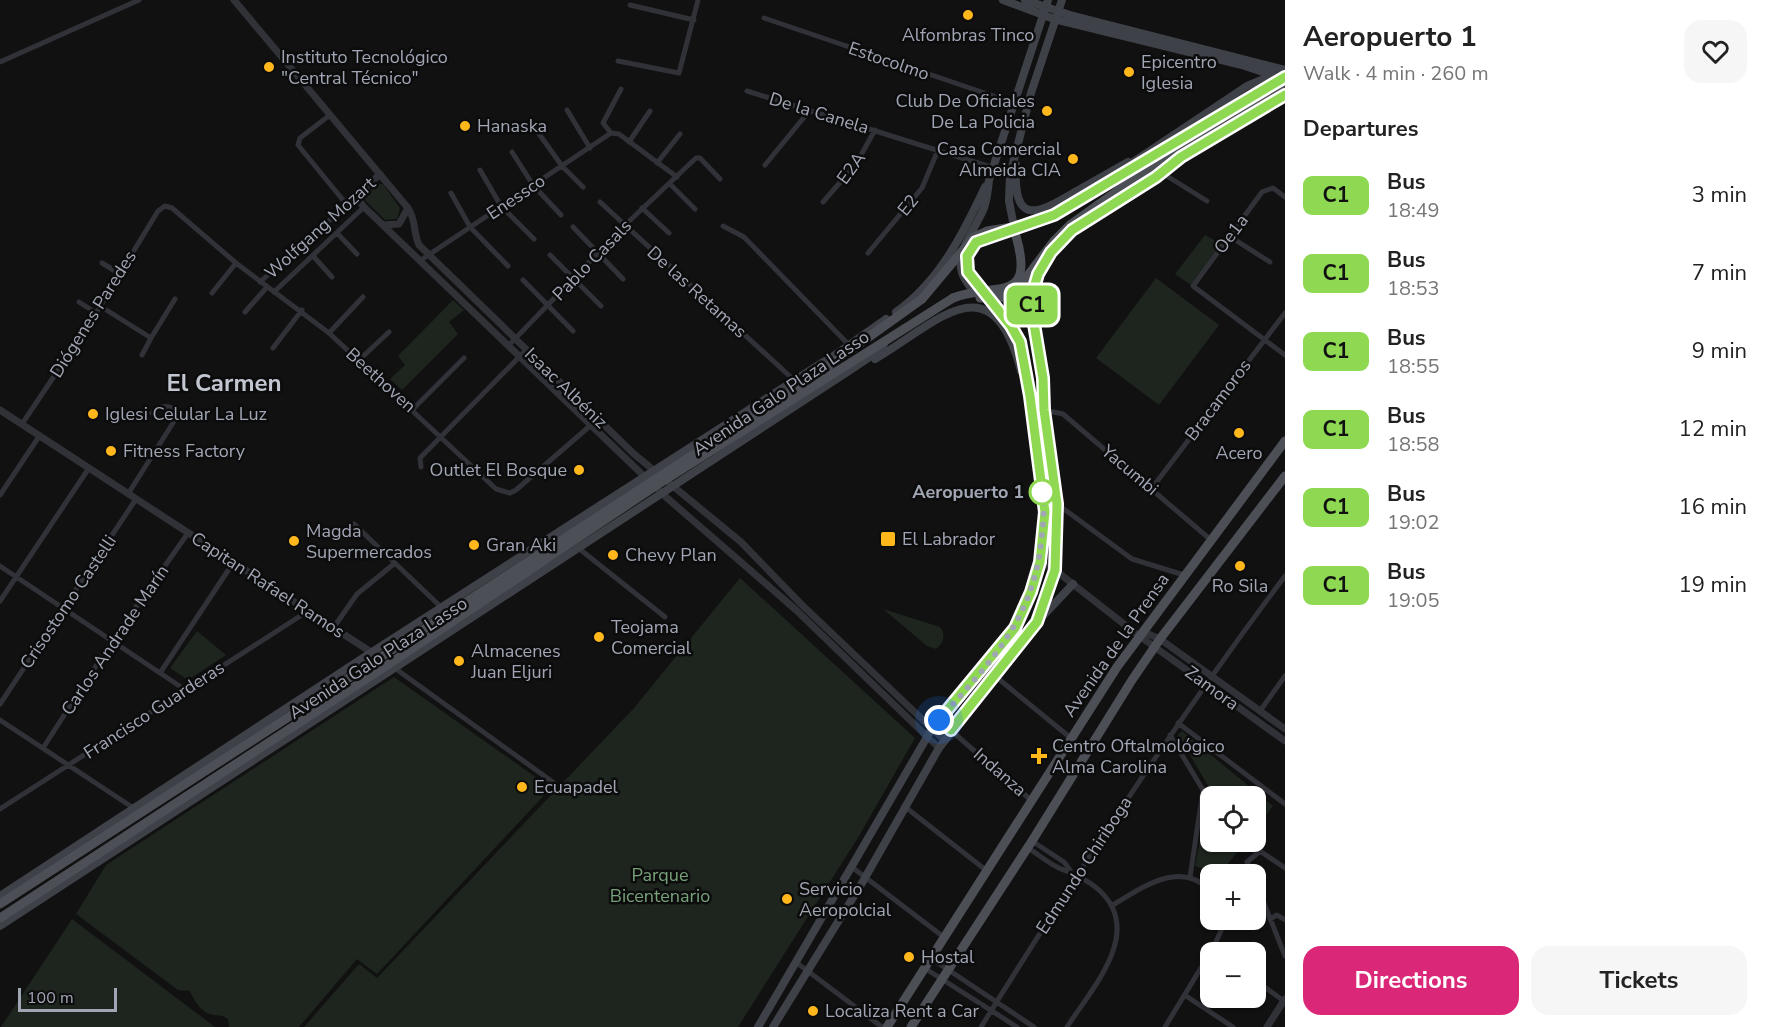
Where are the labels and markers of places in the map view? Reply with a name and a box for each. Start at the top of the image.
marker: Alfombras Tinco [961,8,975,22]
place label: Alfombras Tinco [902,23,1034,47]
place label: Instituto Tecnológico "Central Técnico" [281,45,448,90]
place label: Epicentro Iglesia [1141,50,1217,95]
marker: Instituto Tecnológico "Central Técnico" [262,60,276,74]
marker: Epicentro Iglesia [1122,65,1136,79]
place label: Club De Oficiales De La Policia [895,89,1035,134]
marker: Club De Oficiales De La Policia [1040,104,1054,118]
place label: Hanaska [477,114,547,138]
marker: Hanaska [458,119,472,133]
place label: Casa Comercial Almeida CIA [937,137,1062,182]
marker: Casa Comercial Almeida CIA [1066,152,1080,166]
place label: Iglesi Celular La Luz [105,402,267,426]
marker: Iglesi Celular La Luz [86,407,100,421]
marker: Acero [1232,426,1246,440]
place label: Fitness Factory [123,439,246,463]
place label: Acero [1215,441,1263,465]
marker: Fitness Factory [104,444,118,458]
place label: Outlet El Bosque [430,458,567,482]
marker: Outlet El Bosque [572,463,586,477]
marker: Aeropuerto 1 [1029,479,1055,505]
place label: Aeropuerto 1 [912,480,1024,504]
place label: Magda Supermercados [306,519,432,564]
place label: El Labrador [902,527,996,551]
marker: El Labrador [879,530,897,548]
place label: Gran Aki [486,533,556,557]
marker: Magda Supermercados [287,534,301,548]
marker: Gran Aki [467,538,481,552]
place label: Chevy Plan [625,543,717,567]
marker: Chevy Plan [606,548,620,562]
marker: Ro Sila [1233,559,1247,573]
place label: Ro Sila [1212,574,1268,598]
place label: Teojama Comercial [611,615,692,660]
marker: Teojama Comercial [592,630,606,644]
place label: Almacenes Juan Eljuri [470,639,561,684]
marker: Almacenes Juan Eljuri [452,654,466,668]
place label: Centro Oftalmológico Alma Carolina [1052,734,1225,779]
marker: Centro Oftalmológico Alma Carolina [1030,747,1048,765]
place label: Ecuapadel [534,775,618,799]
marker: Ecuapadel [515,780,529,794]
place label: Servicio Aeropolcial [799,877,892,922]
marker: Servicio Aeropolcial [780,892,794,906]
place label: Hostal [921,945,975,969]
marker: Hostal [902,950,916,964]
place label: Localiza Rent a Car [825,999,979,1023]
marker: Localiza Rent a Car [806,1004,820,1018]

